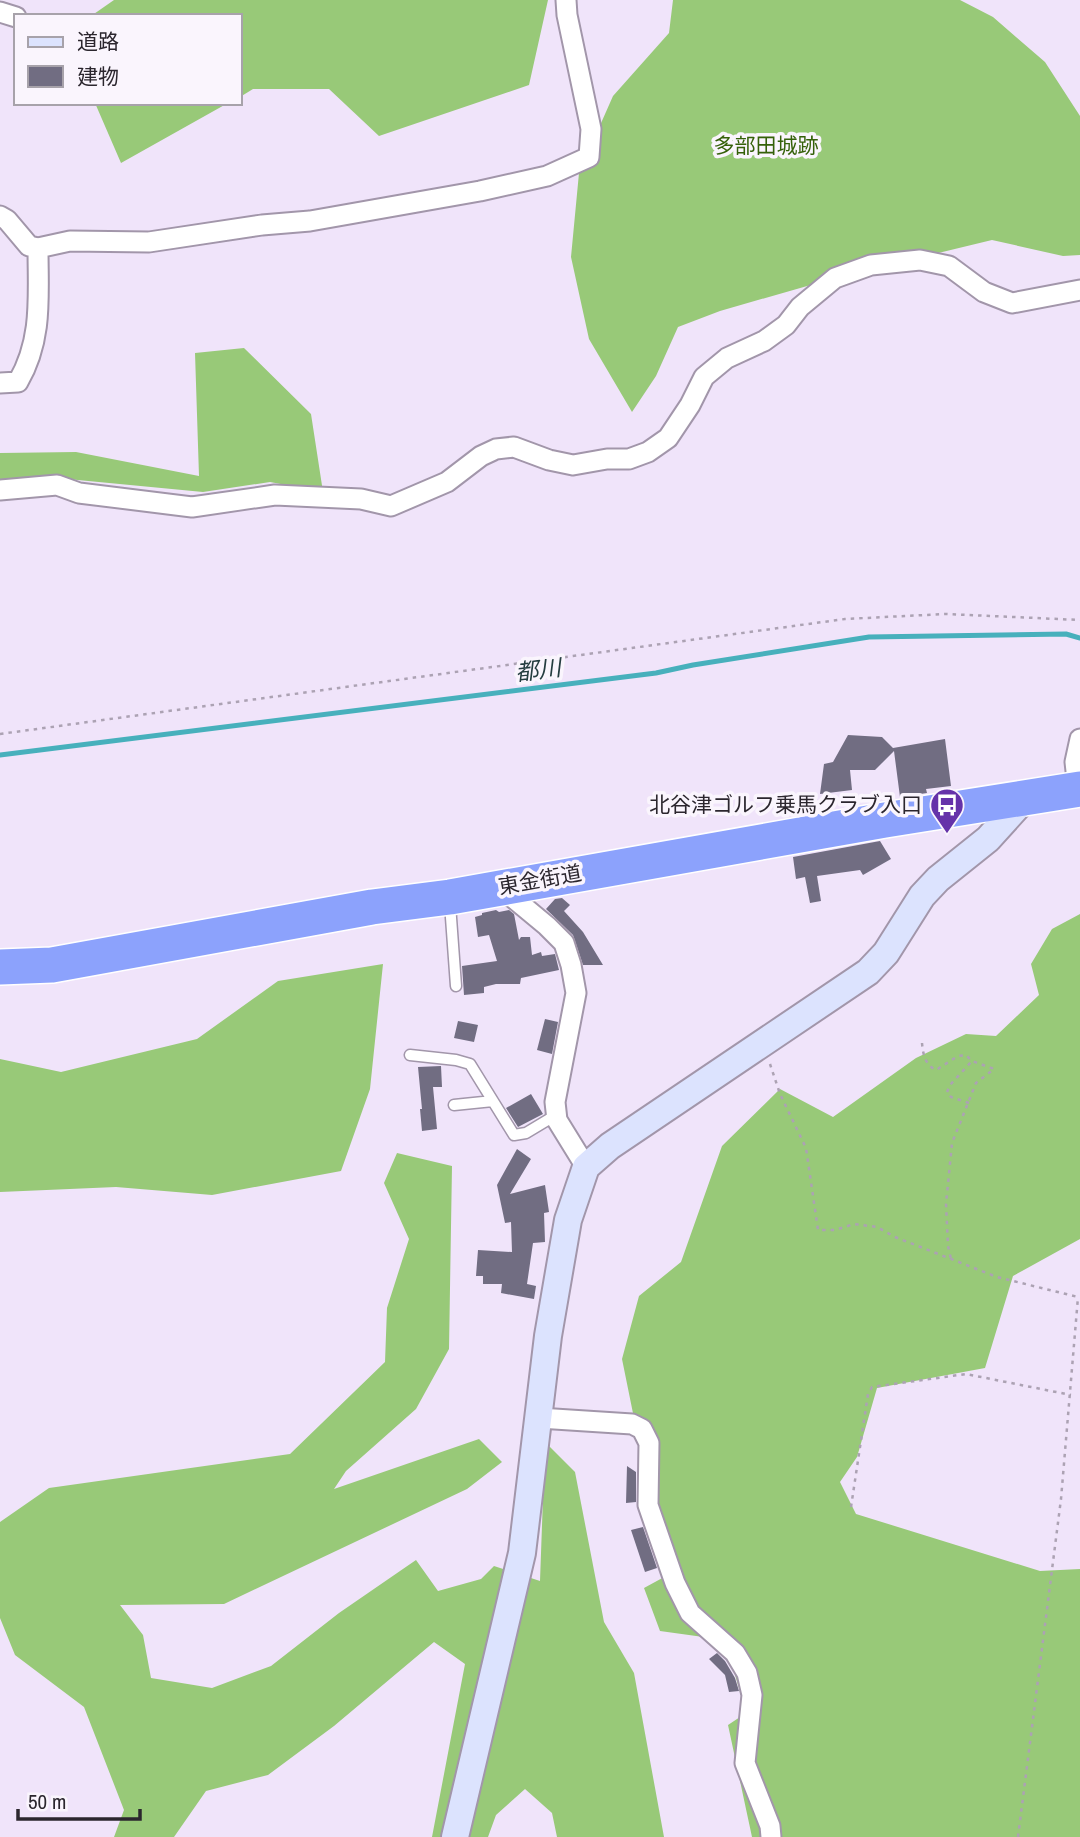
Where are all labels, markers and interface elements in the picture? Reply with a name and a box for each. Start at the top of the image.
legend [14,14,242,105]
text: 道路 [77,27,119,56]
text: 建物 [77,62,119,91]
park label: 多部田城跡 [714,131,819,160]
water label: 都川 [513,651,566,688]
bus stop icon: 北谷津ゴルフ乗馬クラブ入口 [928,786,966,835]
place label: 北谷津ゴルフ乗馬クラブ入口 [649,790,922,819]
street label: 東金街道 [496,858,584,901]
scale bar [18,1778,140,1822]
text: 50 m [28,1787,66,1816]

